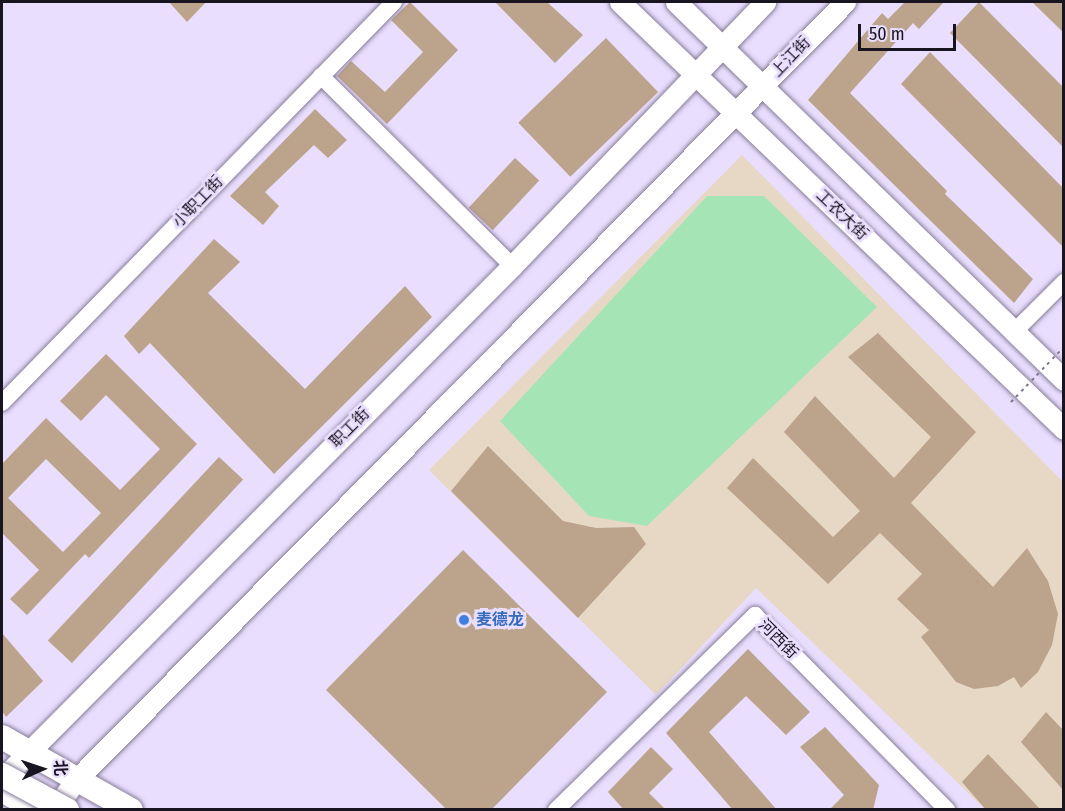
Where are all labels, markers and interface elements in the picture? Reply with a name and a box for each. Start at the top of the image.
scale bar [861,12,958,50]
text: 50 m [869,23,905,45]
street label: 上江街 [767,33,815,81]
street label: 小职工街 [169,172,227,232]
street label: 工农大街 [812,186,872,244]
street label: 职工街 [326,404,374,452]
place label: 麦德龙 [476,610,524,630]
marker: 麦德龙 [457,613,471,627]
street label: 河西街 [754,615,802,663]
north arrow [12,739,72,799]
text: 北 [51,760,70,777]

